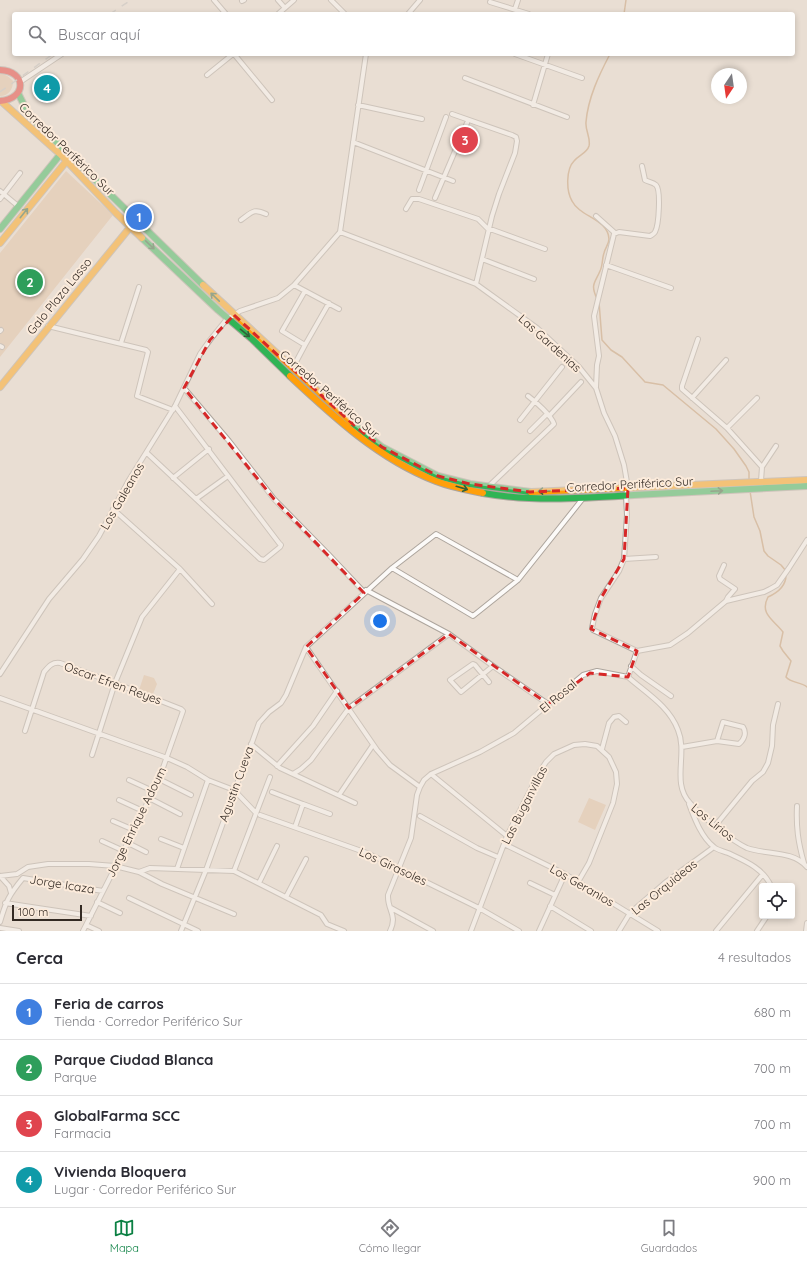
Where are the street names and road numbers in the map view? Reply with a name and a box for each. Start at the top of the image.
street label: Corredor Periférico Sur [16,99,118,199]
street label: Galo Plaza Lasso [23,255,95,337]
street label: Las Gardenias [516,311,585,375]
street label: Corredor Periférico Sur [277,347,383,442]
street label: Los Galeanos [97,460,147,532]
street label: Corredor Periférico Sur [566,473,694,495]
street label: Oscar Efren Reyes [62,658,164,708]
street label: El Rosal [536,676,580,716]
street label: Agustin Cueva [215,744,257,824]
street label: Las Buganvillas [498,763,550,847]
street label: Jorge Enrique Adoum [103,764,169,880]
street label: Los Lirios [688,800,738,844]
street label: Los Girasoles [357,844,430,888]
street label: Las Orquideas [628,856,700,918]
street label: Los Geranios [547,861,617,910]
street label: Jorge Icaza [29,871,95,897]

